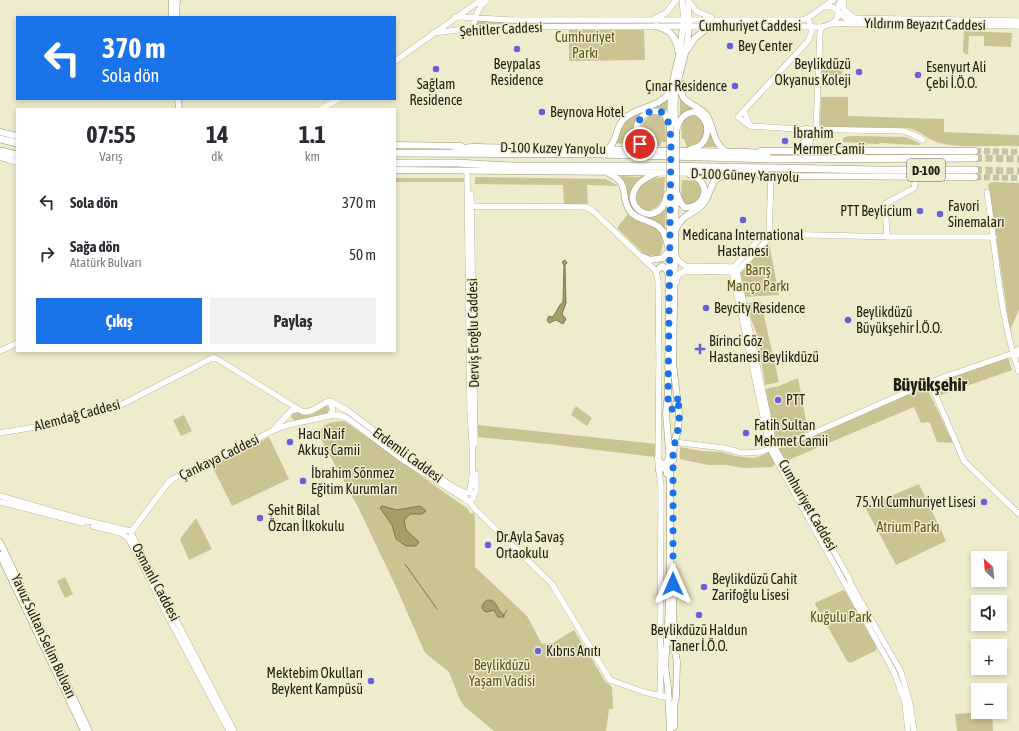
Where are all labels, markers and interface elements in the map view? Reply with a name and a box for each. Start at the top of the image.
street label: Yıldırım Beyazıt Caddesi [864,15,986,33]
street label: Cumhuriyet Caddesi [699,18,801,34]
street label: Şehitler Caddesi [459,19,543,39]
park label: Cumhuriyet Parkı [555,29,615,61]
icon: left [36,32,88,84]
text: 370 m [102,32,165,64]
place label: Bey Center [738,38,793,54]
marker: Bey Center [725,41,735,51]
marker: Beypalas Residence [512,44,522,54]
place label: Beypalas Residence [491,56,543,88]
place label: Beylikdüzü Okyanus Koleji [775,56,851,88]
place label: Esenyurt Ali Çebi İ.Ö.O. [926,59,986,91]
marker: Sağlam Residence [431,64,441,74]
text: Sola dön [102,65,159,86]
marker: Beylikdüzü Okyanus Koleji [854,67,864,77]
marker: Esenyurt Ali Çebi İ.Ö.O. [913,70,923,80]
place label: Sağlam Residence [410,76,462,108]
place label: Çınar Residence [645,78,727,94]
marker: Çınar Residence [730,81,740,91]
place label: Beynova Hotel [550,104,625,120]
marker: Beynova Hotel [537,107,547,117]
text: 07:55 [86,121,136,148]
text: 14 [206,121,229,148]
text: 1.1 [299,121,326,148]
place label: İbrahim Mermer Camii [793,125,865,157]
pin [623,127,657,161]
icon: arrive [629,133,651,155]
marker: İbrahim Mermer Camii [780,136,790,146]
street label: D-100 Kuzey Yanyolu [500,139,606,157]
text: Varış [99,149,123,164]
text: dk [211,149,223,164]
text: km [305,149,320,164]
road number: D-100 [907,159,945,181]
street label: D-100 Güney Yanyolu [690,165,800,185]
icon: left [36,191,58,213]
text: Sola dön [70,194,118,211]
text: 370 m [342,194,376,211]
place label: Favori Sinemaları [948,198,1004,230]
place label: PTT Beylicium [840,203,912,219]
marker: PTT Beylicium [915,206,925,216]
marker: Favori Sinemaları [935,209,945,219]
marker: Medicana International Hastanesi [738,215,748,225]
place label: Medicana International Hastanesi [682,227,804,259]
text: Sağa dön [70,238,120,255]
icon: right [36,243,58,265]
text: 50 m [349,246,376,263]
text: Atatürk Bulvarı [70,255,141,270]
park label: Barış Manço Parkı [727,262,789,294]
street label: Derviş Eroğlu Caddesi [464,278,482,388]
button: Çıkış [36,298,202,344]
button: Paylaş [210,298,376,344]
place label: Beycity Residence [714,300,805,316]
marker: Beycity Residence [701,303,711,313]
place label: Beylikdüzü Büyükşehir İ.Ö.O. [856,304,942,336]
marker: Beylikdüzü Büyükşehir İ.Ö.O. [843,315,853,325]
place label: Birinci Göz Hastanesi Beylikdüzü [709,333,819,365]
marker: Birinci Göz Hastanesi Beylikdüzü [694,343,706,355]
district label: Büyükşehir [893,374,968,395]
place label: PTT [786,392,805,408]
marker: PTT [773,395,783,405]
street label: Alemdağ Caddesi [32,396,122,434]
place label: Fatih Sultan Mehmet Camii [754,417,828,449]
street label: Erdemli Caddesi [370,424,446,486]
place label: Hacı Naif Akkuş Camii [298,426,360,458]
marker: Fatih Sultan Mehmet Camii [741,428,751,438]
street label: Çankaya Caddesi [176,431,262,483]
marker: Hacı Naif Akkuş Camii [285,437,295,447]
street label: Cumhuriyet Caddesi [775,457,841,553]
place label: İbrahim Sönmez Eğitim Kurumları [311,465,397,497]
marker: İbrahim Sönmez Eğitim Kurumları [298,476,308,486]
place label: 75.Yıl Cumhuriyet Lisesi [856,494,976,510]
marker: 75.Yıl Cumhuriyet Lisesi [979,497,989,507]
place label: Şehit Bilal Özcan İlkokulu [268,502,345,534]
marker: Şehit Bilal Özcan İlkokulu [255,513,265,523]
park label: Atrium Parkı [876,519,940,535]
place label: Dr.Ayla Savaş Ortaokulu [496,529,564,561]
street label: Osmanlı Caddesi [129,540,183,624]
marker: Dr.Ayla Savaş Ortaokulu [483,540,493,550]
north arrow [971,551,1007,587]
map controls [971,551,1007,719]
position arrow [652,563,694,605]
place label: Beylikdüzü Cahit Zarifoğlu Lisesi [712,571,797,603]
street label: Yavuz Sultan Selim Bulvarı [8,572,80,700]
marker: Beylikdüzü Cahit Zarifoğlu Lisesi [699,582,709,592]
button: sound [971,595,1007,631]
park label: Kuğulu Park [810,609,872,625]
marker: Beylikdüzü Haldun Taner İ.Ö.O. [694,610,704,620]
place label: Beylikdüzü Haldun Taner İ.Ö.O. [651,622,747,654]
button: + [971,639,1007,675]
place label: Kıbrıs Anıtı [546,643,601,659]
marker: Kıbrıs Anıtı [533,646,543,656]
park label: Beylikdüzü Yaşam Vadisi [469,657,535,689]
place label: Mektebim Okulları Beykent Kampüsü [267,665,363,697]
marker: Mektebim Okulları Beykent Kampüsü [366,676,376,686]
button: − [971,683,1007,719]

